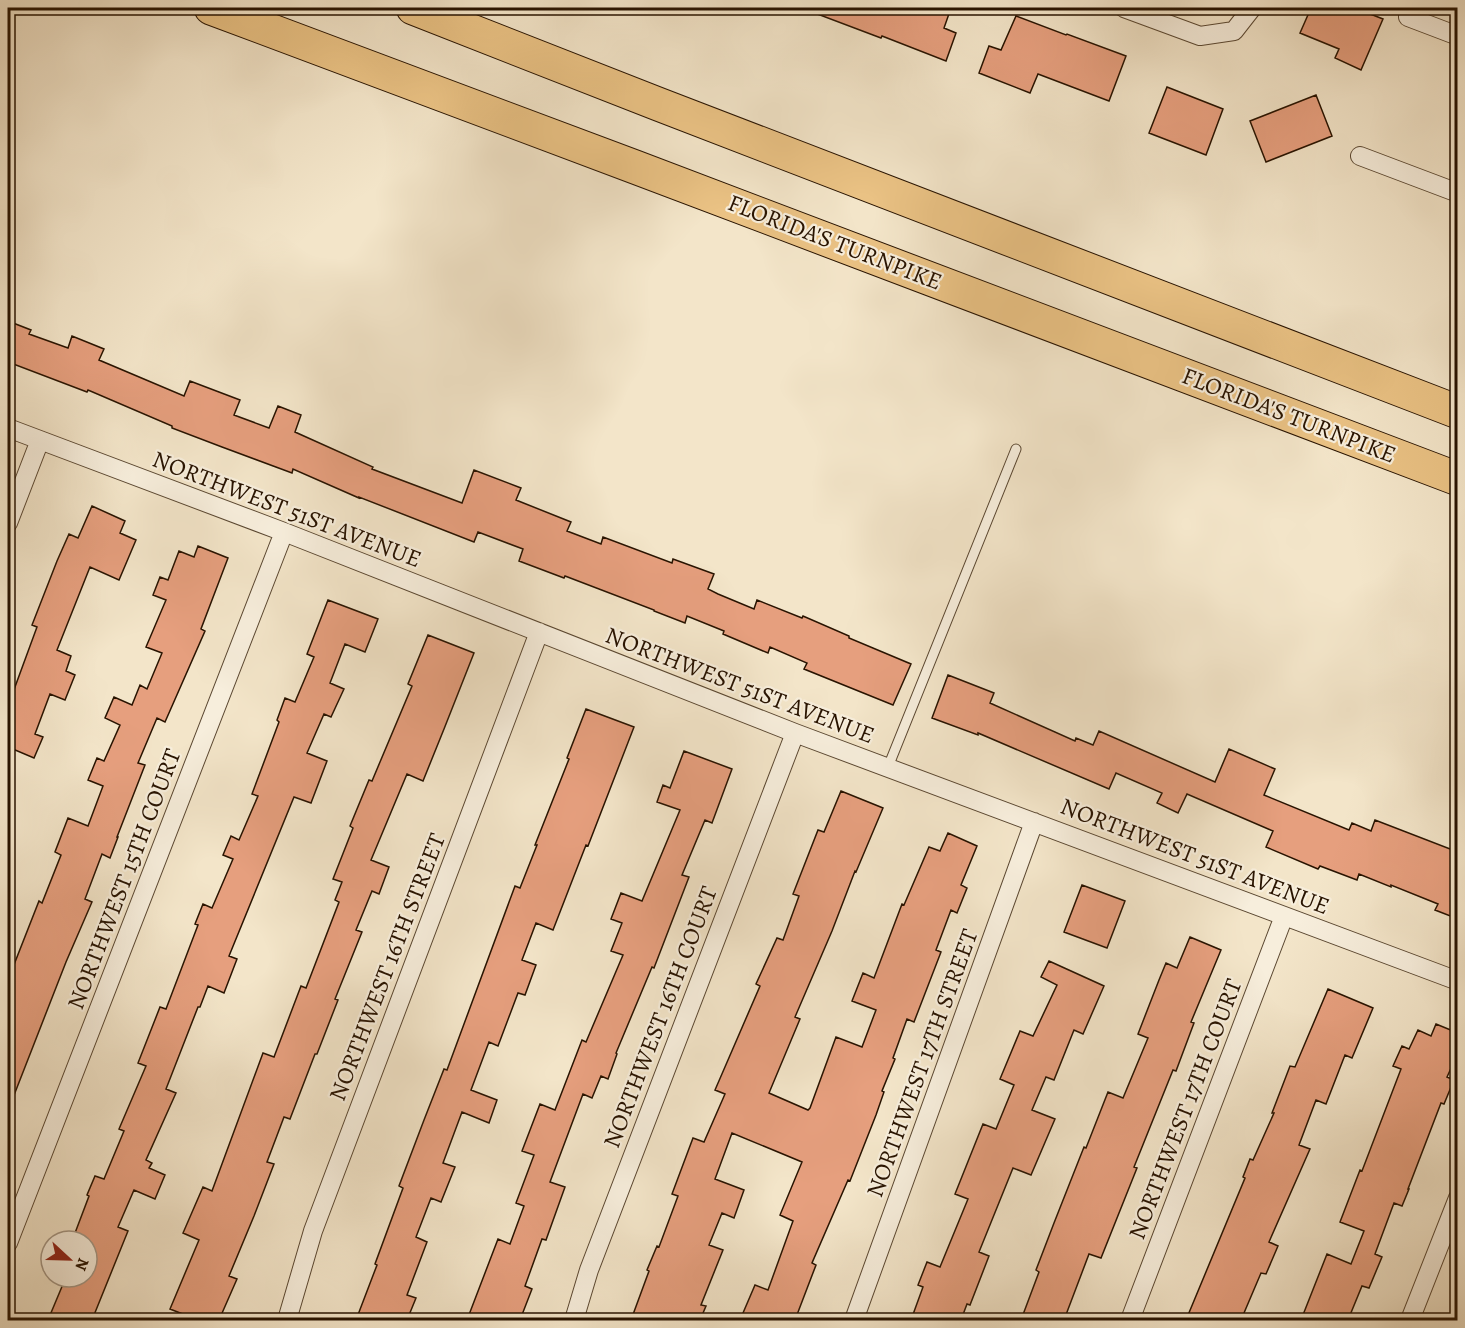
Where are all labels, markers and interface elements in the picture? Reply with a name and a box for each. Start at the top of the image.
street label: FLORIDA'S TURNPIKE [723,186,947,298]
street label: FLORIDA'S TURNPIKE [1177,359,1401,471]
street label: NORTHWEST 51ST AVENUE [148,443,426,575]
street label: NORTHWEST 51ST AVENUE [601,619,879,751]
street label: NORTHWEST 15TH COURT [59,744,189,1014]
street label: NORTHWEST 51ST AVENUE [1056,790,1334,922]
street label: NORTHWEST 16TH STREET [321,829,453,1105]
street label: NORTHWEST 16TH COURT [595,882,725,1152]
street label: NORTHWEST 17TH STREET [859,925,985,1201]
street label: NORTHWEST 17TH COURT [1121,974,1249,1244]
north arrow [39,1229,99,1289]
text: N [69,1255,94,1274]

